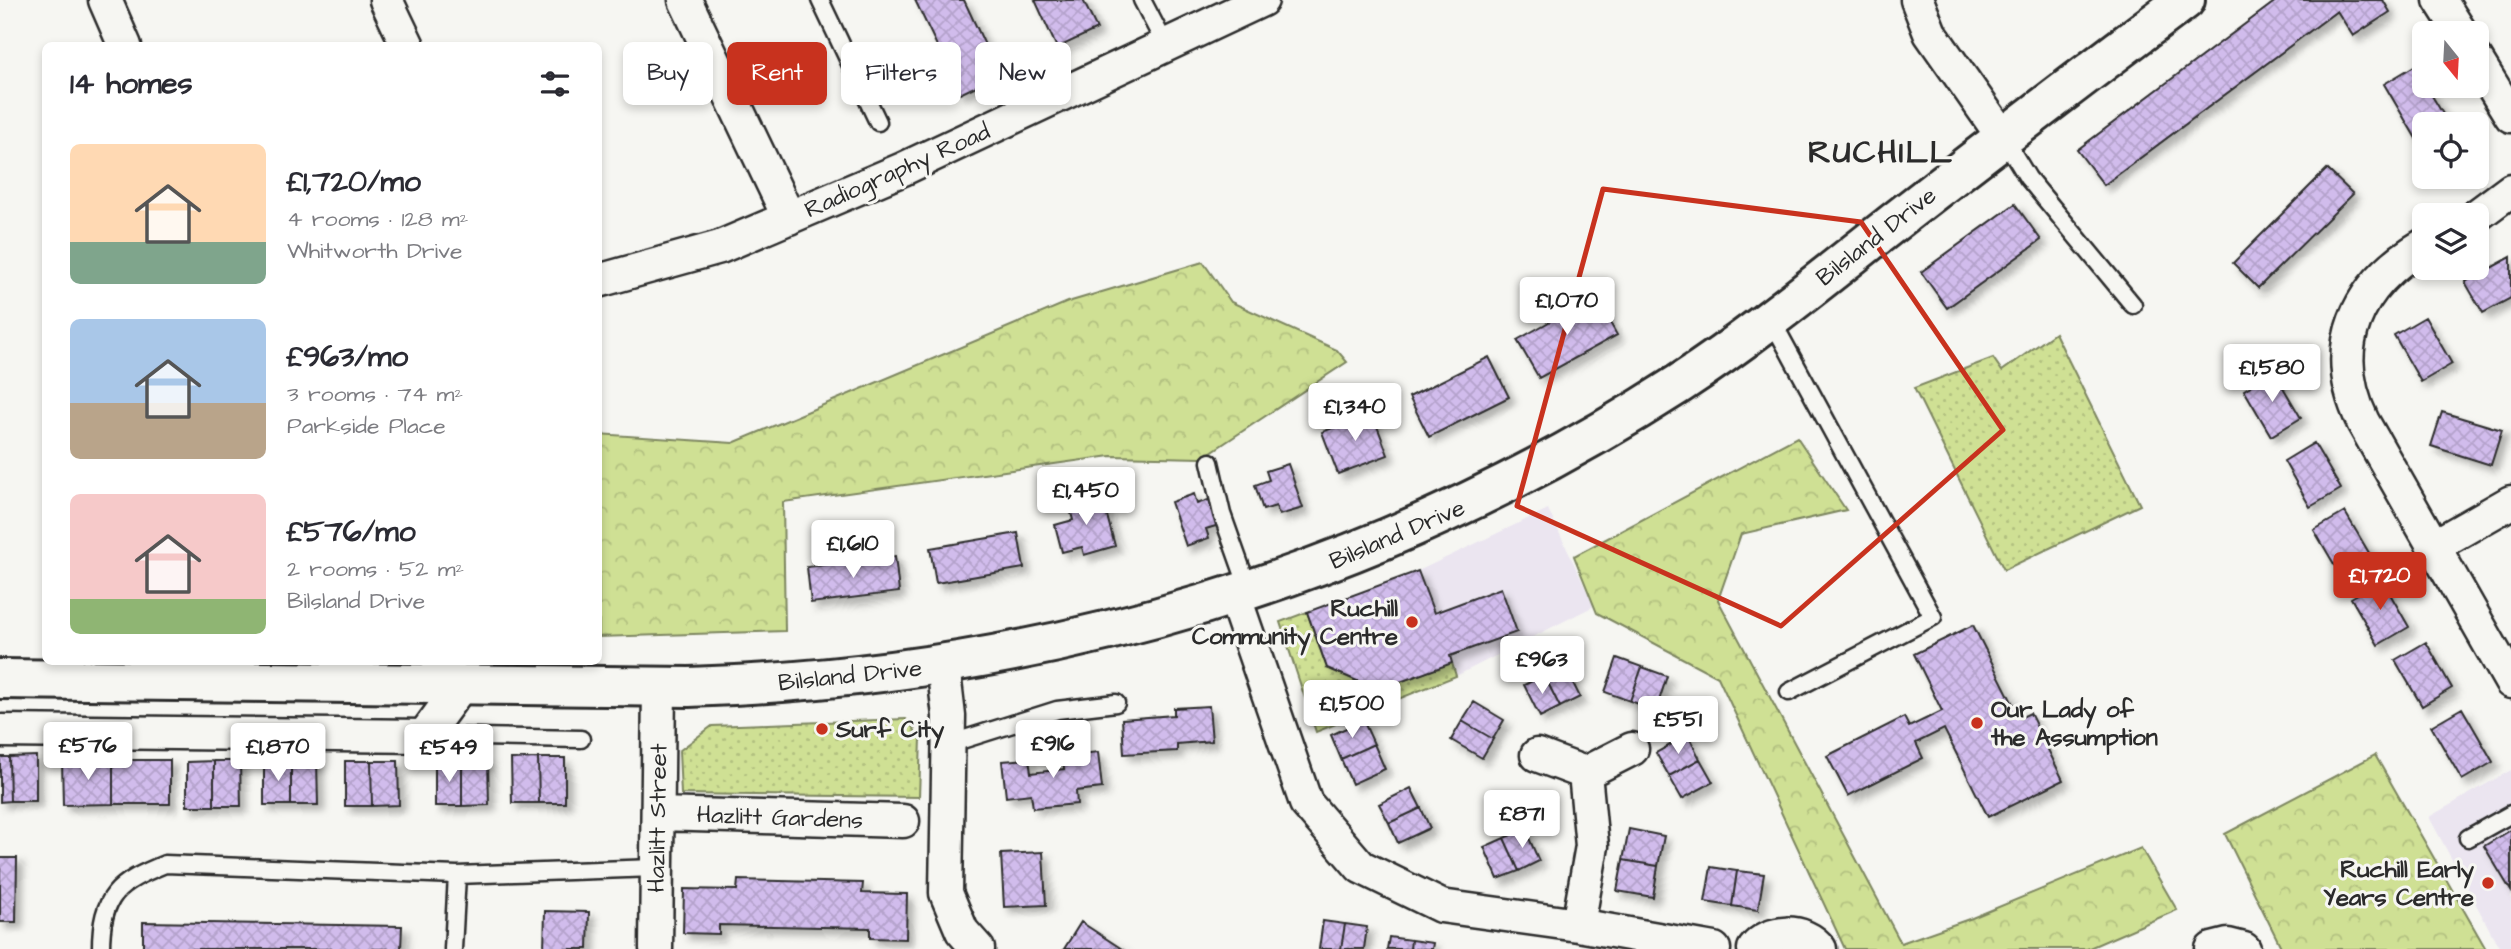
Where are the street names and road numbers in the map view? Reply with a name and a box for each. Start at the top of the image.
street label: Radiography Road [799,115,996,228]
street label: Bilsland Drive [1809,179,1944,295]
street label: Bilsland Drive [1324,491,1470,579]
street label: Bilsland Drive [777,652,924,700]
street label: Hazlitt Street [640,743,676,893]
street label: Hazlitt Gardens [696,798,864,838]

